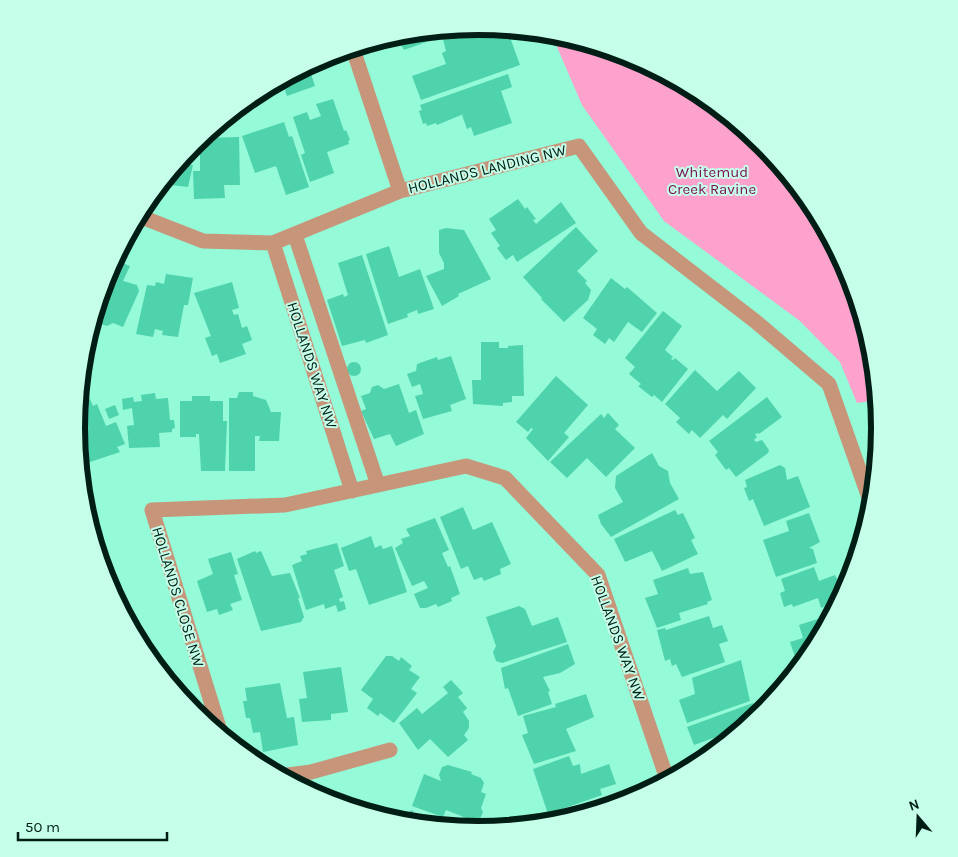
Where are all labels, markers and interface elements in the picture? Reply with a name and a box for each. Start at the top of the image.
street label: HOLLANDS LANDING NW [406,140,568,197]
park label: Whitemud Creek Ravine [668,163,756,198]
street label: HOLLANDS WAY NW [283,300,341,431]
street label: HOLLANDS CLOSE NW [148,525,208,670]
street label: HOLLANDS WAY NW [587,573,649,704]
north arrow [893,792,943,842]
text: N [906,796,921,815]
scale bar [18,810,166,842]
text: 50 m [25,818,60,836]

